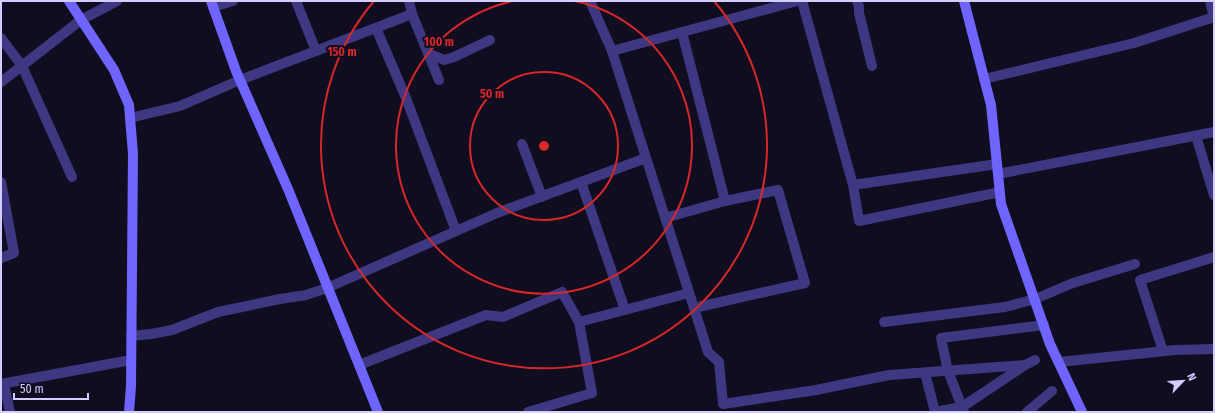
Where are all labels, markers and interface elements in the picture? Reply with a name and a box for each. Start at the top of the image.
text: 100 m [424,35,454,49]
text: 150 m [327,45,357,59]
text: 50 m [480,87,504,101]
centre of rings [537,139,551,153]
north arrow [1163,361,1203,401]
text: N [1184,371,1199,383]
scale bar [14,375,88,401]
text: 50 m [20,382,44,396]

